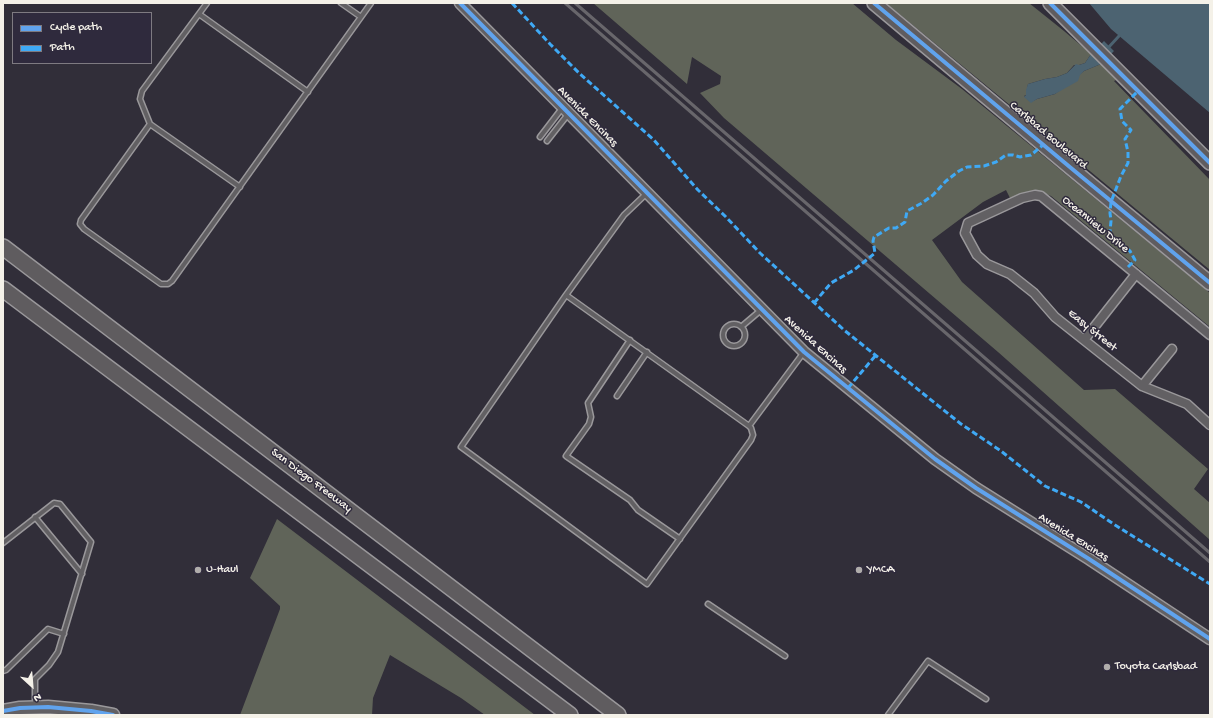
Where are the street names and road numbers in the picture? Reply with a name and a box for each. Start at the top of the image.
street label: Avenida Encinas [554,84,620,150]
street label: Carlsbad Boulevard [1006,99,1090,173]
street label: Oceanview Drive [1059,194,1131,256]
street label: Easy Street [1064,307,1120,355]
street label: Avenida Encinas [780,313,850,377]
street label: San Diego Freeway [268,446,354,516]
street label: Avenida Encinas [1035,511,1111,565]

